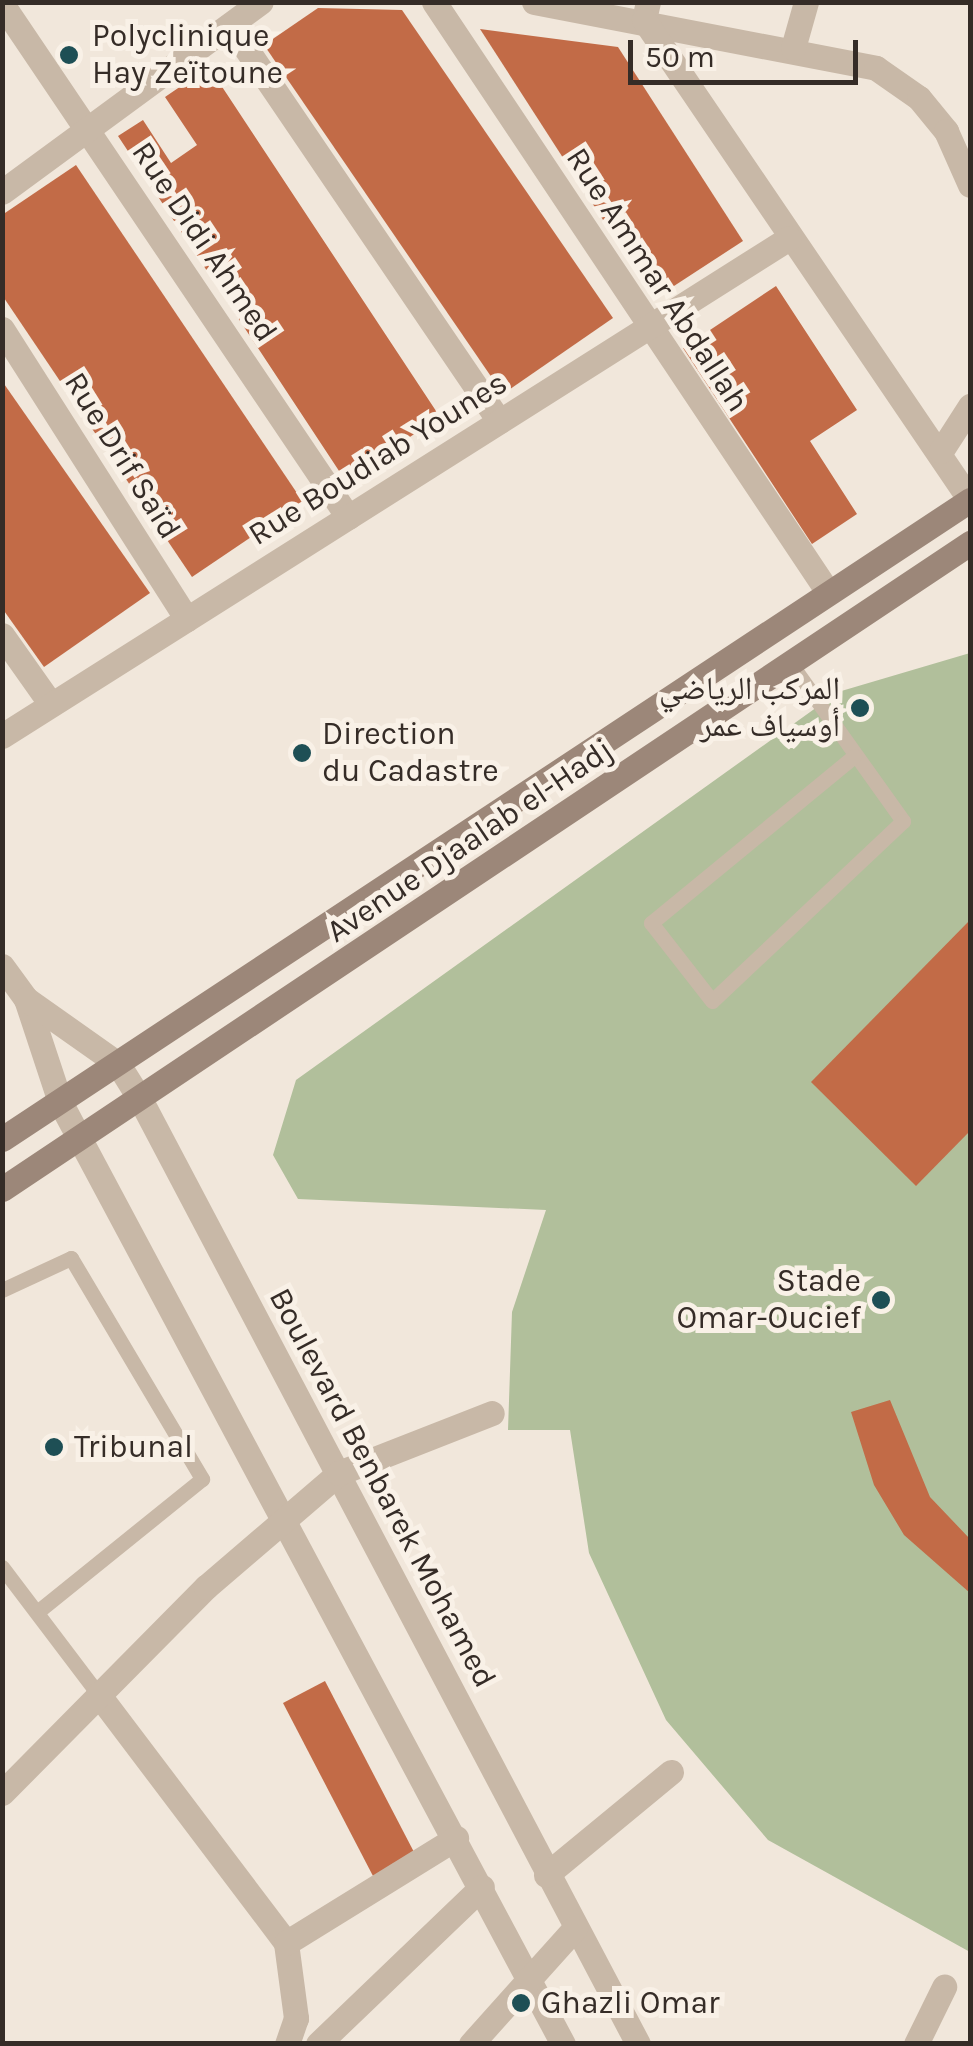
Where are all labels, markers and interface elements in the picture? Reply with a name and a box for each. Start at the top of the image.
place label: Polyclinique Hay Zeïtoune [92,18,283,93]
scale bar [633,20,863,82]
text: 50 m [645,39,715,75]
marker: Polyclinique Hay Zeïtoune [56,42,82,68]
street label: Rue Didi Ahmed [123,135,285,349]
street label: Rue Ammar Abdallah [557,141,757,419]
street label: Rue Boudiab Younes [242,364,514,554]
street label: Rue Drif Saïd [56,366,188,546]
place label: المركب الرياضي أوسياف عمر [659,671,840,746]
marker: المركب الرياضي أوسياف عمر [849,697,871,719]
place label: Direction du Cadastre [322,716,499,791]
street label: Avenue Djaalab el-Hadj [320,731,620,951]
marker: Direction du Cadastre [291,742,313,764]
place label: Stade Omar-Oucief [677,1263,861,1338]
street label: Boulevard Benbarek Mohamed [260,1282,504,1694]
marker: Stade Omar-Oucief [870,1289,892,1311]
place label: Tribunal [74,1428,193,1466]
marker: Tribunal [43,1436,65,1458]
place label: Ghazli Omar [541,1984,720,2022]
marker: Ghazli Omar [510,1992,532,2014]

